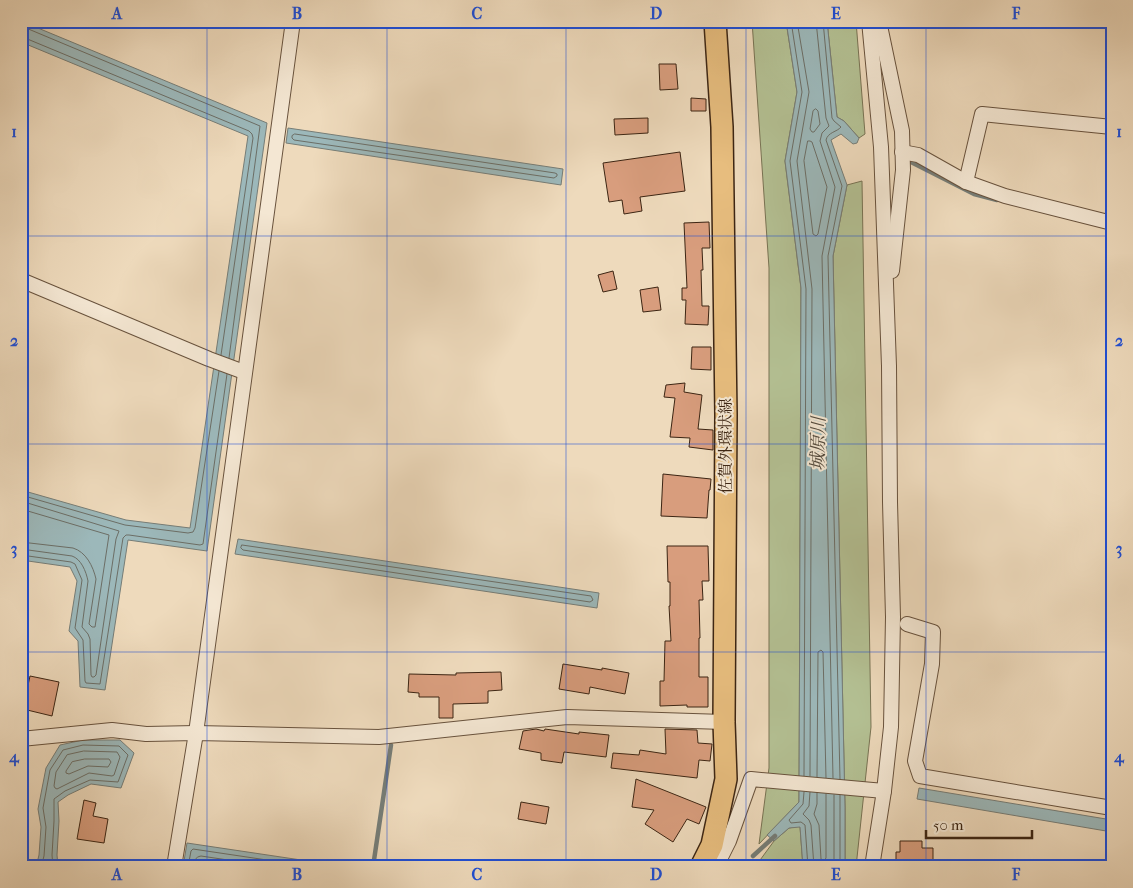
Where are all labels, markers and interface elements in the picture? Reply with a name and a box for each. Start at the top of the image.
text: A [111,4,123,23]
text: B [292,4,302,23]
text: C [472,4,483,23]
text: D [650,4,662,23]
text: E [831,4,841,23]
text: F [1011,4,1021,23]
text: 1 [11,122,17,141]
text: 1 [1116,122,1122,141]
text: 2 [10,331,18,350]
text: 2 [1115,331,1123,350]
street label: 佐賀外環状線 [716,398,735,494]
water label: 城原川 [808,415,830,471]
text: 3 [11,539,17,559]
text: 3 [1116,539,1122,559]
text: 4 [8,747,20,767]
text: 4 [1113,747,1125,767]
scale bar [926,808,1032,840]
text: 50 m [933,816,964,834]
text: A [111,865,123,884]
text: B [292,865,302,884]
text: C [472,865,483,884]
text: D [650,865,662,884]
text: E [831,865,841,884]
text: F [1011,865,1021,884]

